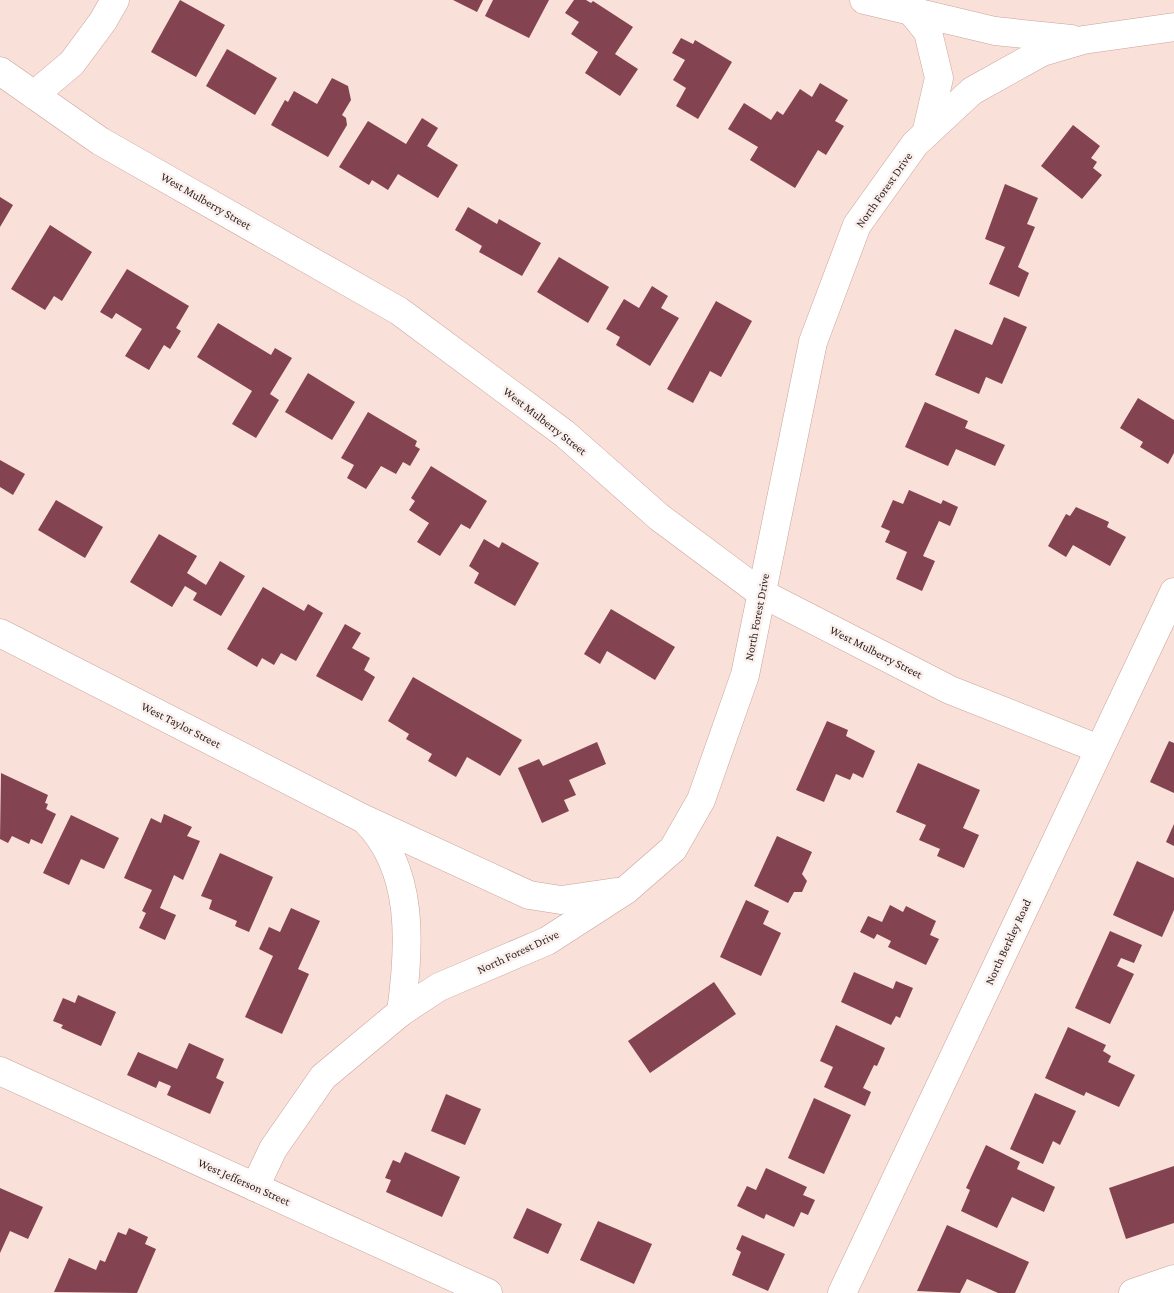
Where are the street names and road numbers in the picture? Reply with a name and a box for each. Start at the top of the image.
street label: North Forest Drive [853,150,915,230]
street label: West Mulberry Street [158,169,255,233]
street label: West Mulberry Street [500,384,590,459]
street label: North Forest Drive [742,572,772,662]
street label: West Mulberry Street [827,623,926,682]
street label: West Taylor Street [139,699,224,752]
street label: North Berkley Road [982,896,1034,987]
street label: North Forest Drive [475,927,561,977]
street label: West Jefferson Street [196,1155,293,1209]

